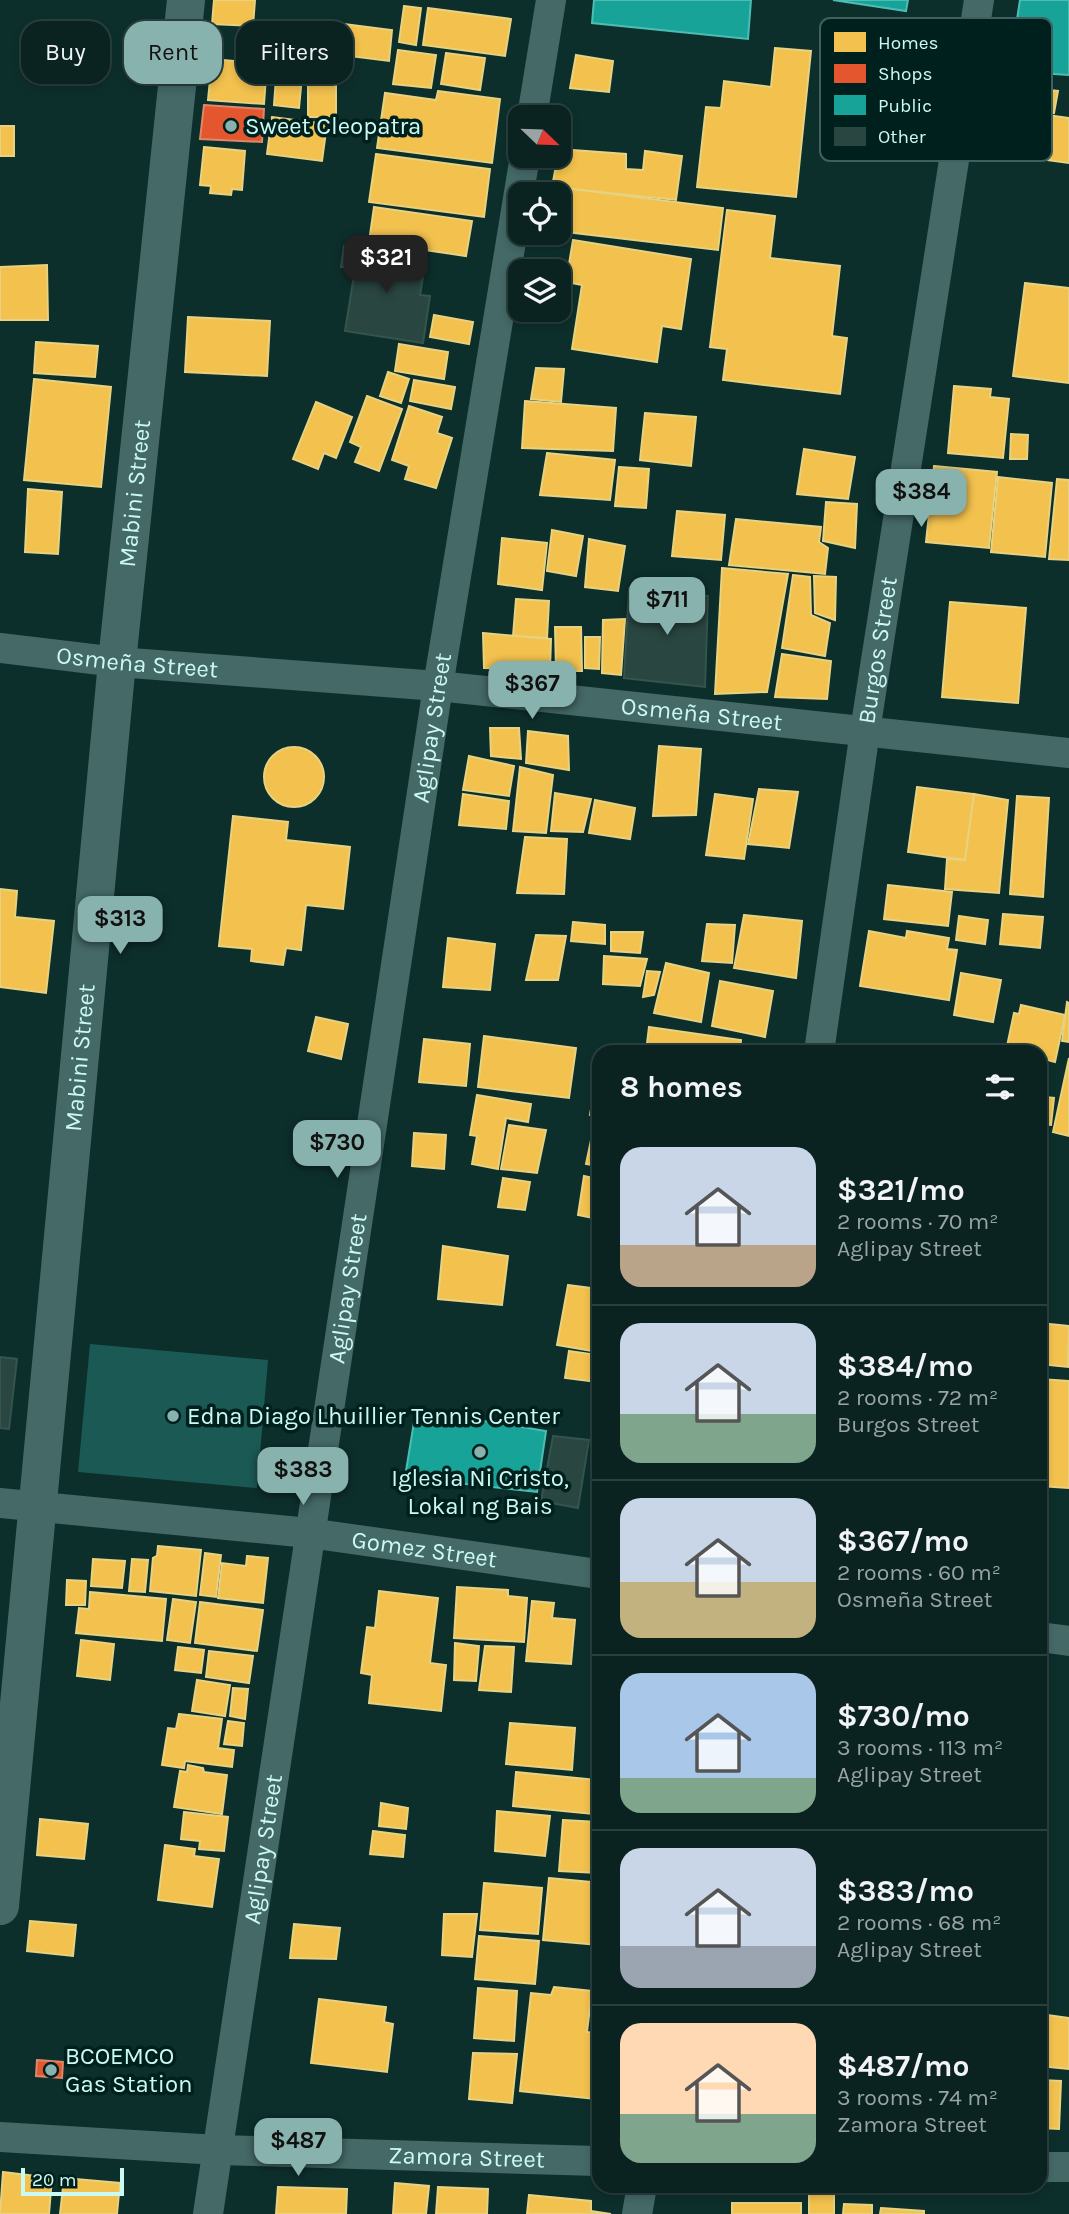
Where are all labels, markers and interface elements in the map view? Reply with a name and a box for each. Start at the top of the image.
legend [820,18,1052,161]
chip: Buy [21,21,110,84]
chip: Rent [124,21,222,84]
chip: Filters [236,21,353,84]
text: Homes [878,32,939,54]
text: Shops [878,63,932,85]
text: Public [878,95,932,117]
north arrow [508,105,570,168]
map controls [508,105,571,322]
place label: Sweet Cleopatra [245,112,421,140]
marker: Sweet Cleopatra [223,118,239,134]
text: Other [878,126,926,148]
button: locate [508,182,571,245]
pin: $321 [345,236,427,295]
text: $321 [360,244,412,271]
button: layers [508,259,571,322]
street label: Mabini Street [113,418,156,569]
pin: $384 [880,470,962,529]
text: $384 [892,478,950,505]
street label: Burgos Street [852,575,903,726]
pin: $711 [626,578,708,637]
text: $711 [645,586,689,613]
street label: Osmeña Street [55,641,219,684]
street label: Aglipay Street [407,651,457,805]
pin: $367 [491,662,573,721]
text: $367 [504,670,560,697]
street label: Osmeña Street [620,692,784,736]
pin: $313 [79,897,161,956]
text: $313 [94,905,146,932]
street label: Mabini Street [59,983,101,1133]
icon: filters [981,1068,1019,1106]
text: 8 homes [620,1069,743,1105]
pin: $730 [296,1120,378,1180]
text: $730 [309,1129,365,1156]
text: $321/mo [837,1172,965,1208]
icon: home [676,1175,760,1259]
text: 2 rooms · 70 m² [837,1208,999,1235]
street label: Aglipay Street [322,1212,372,1365]
text: Aglipay Street [837,1235,982,1262]
text: $384/mo [837,1348,973,1384]
icon: home [676,1351,760,1435]
text: 2 rooms · 72 m² [837,1384,998,1411]
place label: Edna Diago Lhuillier Tennis Center [187,1402,560,1430]
marker: Edna Diago Lhuillier Tennis Center [165,1408,181,1424]
text: Burgos Street [837,1411,979,1438]
marker: Iglesia Ni Cristo, Lokal ng Bais [472,1444,488,1460]
pin: $383 [262,1448,344,1507]
text: $383 [273,1456,333,1483]
place label: Iglesia Ni Cristo, Lokal ng Bais [391,1464,569,1520]
text: $367/mo [837,1523,969,1559]
street label: Gomez Street [350,1525,499,1574]
icon: home [676,1526,760,1610]
text: 2 rooms · 60 m² [837,1559,1001,1586]
text: Osmeña Street [837,1586,992,1613]
text: $730/mo [837,1698,970,1734]
icon: home [676,1701,760,1785]
text: 3 rooms · 113 m² [837,1734,1003,1761]
text: Aglipay Street [837,1761,982,1788]
street label: Aglipay Street [238,1772,288,1926]
text: $383/mo [837,1873,974,1909]
icon: home [676,1876,760,1960]
text: 2 rooms · 68 m² [837,1909,1001,1936]
text: Aglipay Street [837,1936,982,1963]
place label: BCOEMCO Gas Station [65,2042,193,2098]
text: $487/mo [837,2048,969,2084]
icon: home [676,2051,760,2135]
marker: BCOEMCO Gas Station [43,2062,59,2078]
text: 3 rooms · 74 m² [837,2084,998,2111]
text: Zamora Street [837,2111,987,2138]
pin: $487 [257,2118,339,2178]
text: $487 [270,2127,326,2154]
street label: Zamora Street [388,2141,545,2173]
scale bar [21,2165,124,2197]
text: 20 m [32,2169,77,2191]

